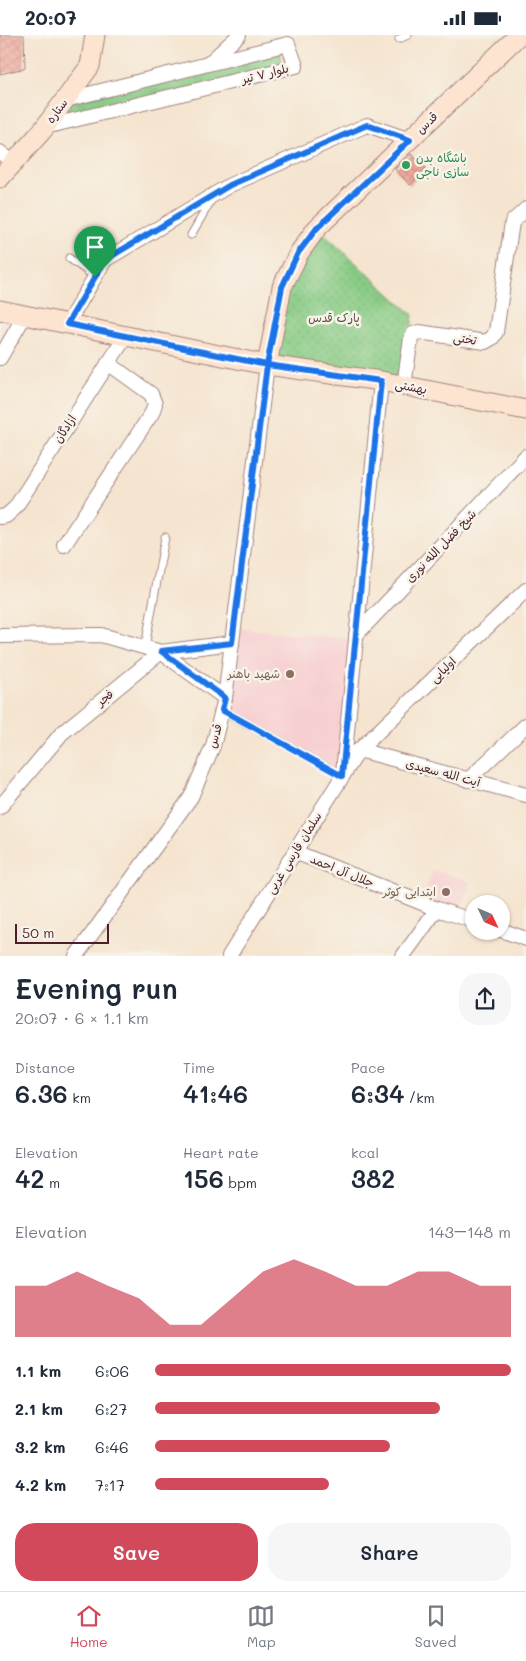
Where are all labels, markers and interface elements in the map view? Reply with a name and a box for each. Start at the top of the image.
text: 20:07 [25,5,77,30]
street label: بلوار ۷ تیر [238,59,290,88]
street label: ستاره [42,95,71,126]
street label: قدس [412,108,441,137]
place label: باشگاه بدن سازی ناجی [416,149,469,180]
marker: باشگاه بدن سازی ناجی [400,159,412,171]
pin [74,226,116,277]
icon: arrive [81,233,109,261]
park label: پارک قدس [308,309,360,326]
street label: تختی [452,328,478,349]
street label: بهشتی [394,375,429,398]
street label: ازادگان [49,411,79,446]
street label: شیخ فضل الله نوری [401,505,481,587]
street label: اولیایی [426,653,460,686]
place label: شهید باهنر [227,665,280,682]
marker: شهید باهنر [284,668,296,680]
street label: فجر [92,685,117,710]
street label: قدس [203,722,225,750]
street label: آیت الله سعیدی [404,754,483,790]
street label: سلمان فارسی غربی [262,809,326,897]
street label: جلال آل احمد [308,850,377,891]
place label: ابتدایی کوثر [382,883,436,900]
marker: ابتدایی کوثر [440,886,452,898]
north arrow [465,895,510,940]
map controls [465,895,510,940]
scale bar [15,921,109,944]
text: 50 m [22,923,54,942]
text: Evening run [15,970,178,1006]
button: share [459,973,511,1025]
text: 20:07 · 6 × 1.1 km [15,1007,149,1028]
text: Distance [15,1058,75,1077]
text: Time [183,1058,215,1077]
text: Pace [351,1058,385,1077]
text: 6.36 [15,1077,68,1109]
text: 41:46 [183,1077,248,1109]
text: 6:34 [351,1077,404,1109]
text: km [68,1088,91,1107]
text: /km [404,1088,435,1107]
text: Elevation [15,1143,78,1162]
text: Heart rate [183,1143,259,1162]
text: kcal [351,1143,379,1162]
text: 42 [15,1162,44,1194]
text: 156 [183,1162,224,1194]
text: 382 [351,1162,395,1194]
text: m [44,1173,60,1192]
text: bpm [224,1173,257,1192]
text: Elevation [15,1221,87,1242]
text: 143–148 m [428,1221,511,1242]
text: 1.1 km [15,1360,61,1381]
text: 6:06 [95,1360,129,1381]
text: 2.1 km [15,1398,63,1419]
text: 6:27 [95,1398,127,1419]
text: 3.2 km [15,1436,66,1457]
text: 6:46 [95,1436,129,1457]
text: 4.2 km [15,1474,66,1495]
text: 7:17 [95,1474,125,1495]
button: Save [15,1523,258,1581]
button: Share [268,1523,511,1581]
tab: Home [70,1602,108,1651]
tab: Map [247,1602,276,1651]
tab: Saved [415,1602,456,1651]

